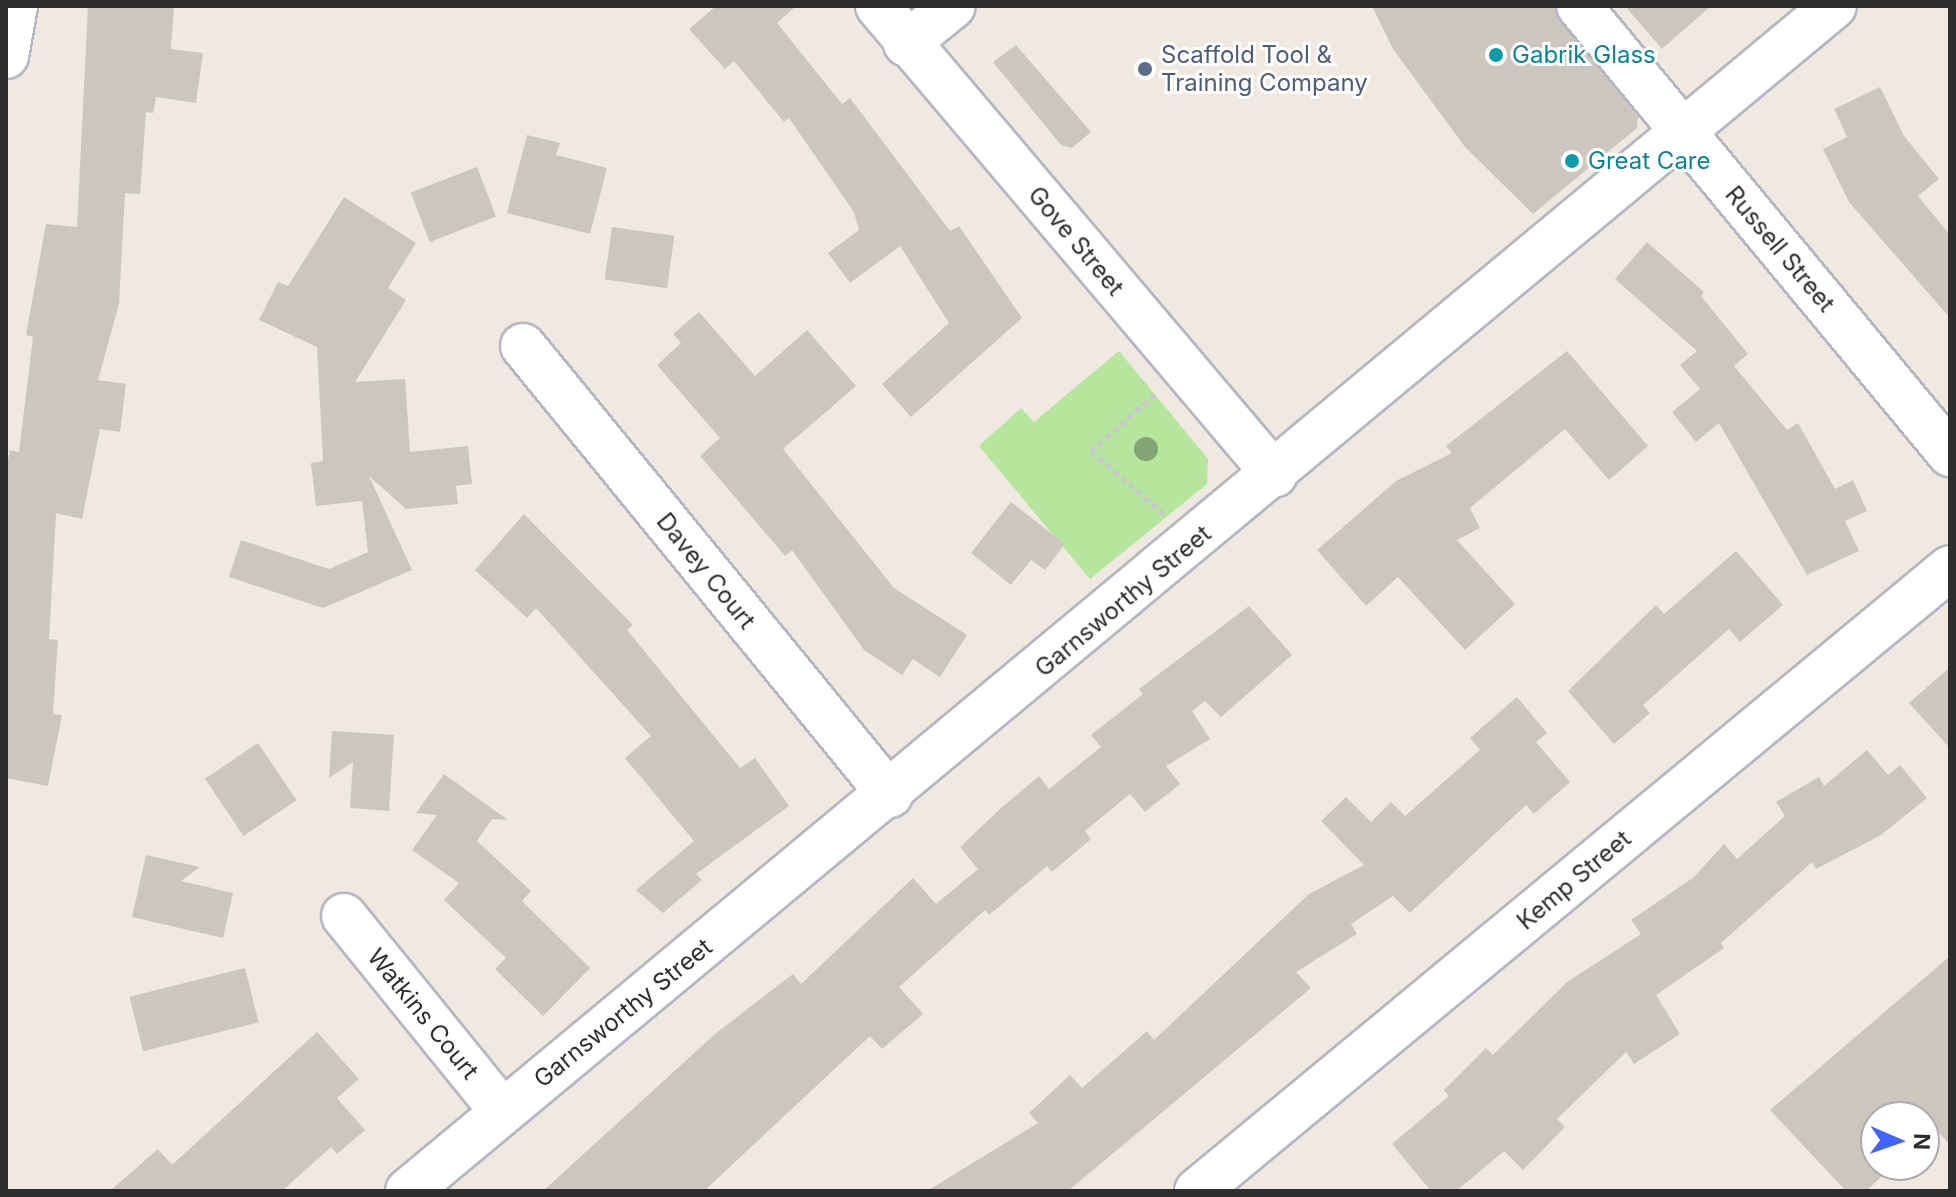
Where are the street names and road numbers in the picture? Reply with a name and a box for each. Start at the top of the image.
street label: Russell Street [1719,180,1841,318]
street label: Gove Street [1022,181,1130,301]
street label: Davey Court [651,507,761,635]
street label: Garnsworthy Street [1029,519,1217,683]
street label: Kemp Street [1511,824,1637,936]
street label: Garnsworthy Street [528,932,718,1094]
street label: Watkins Court [362,943,484,1085]

